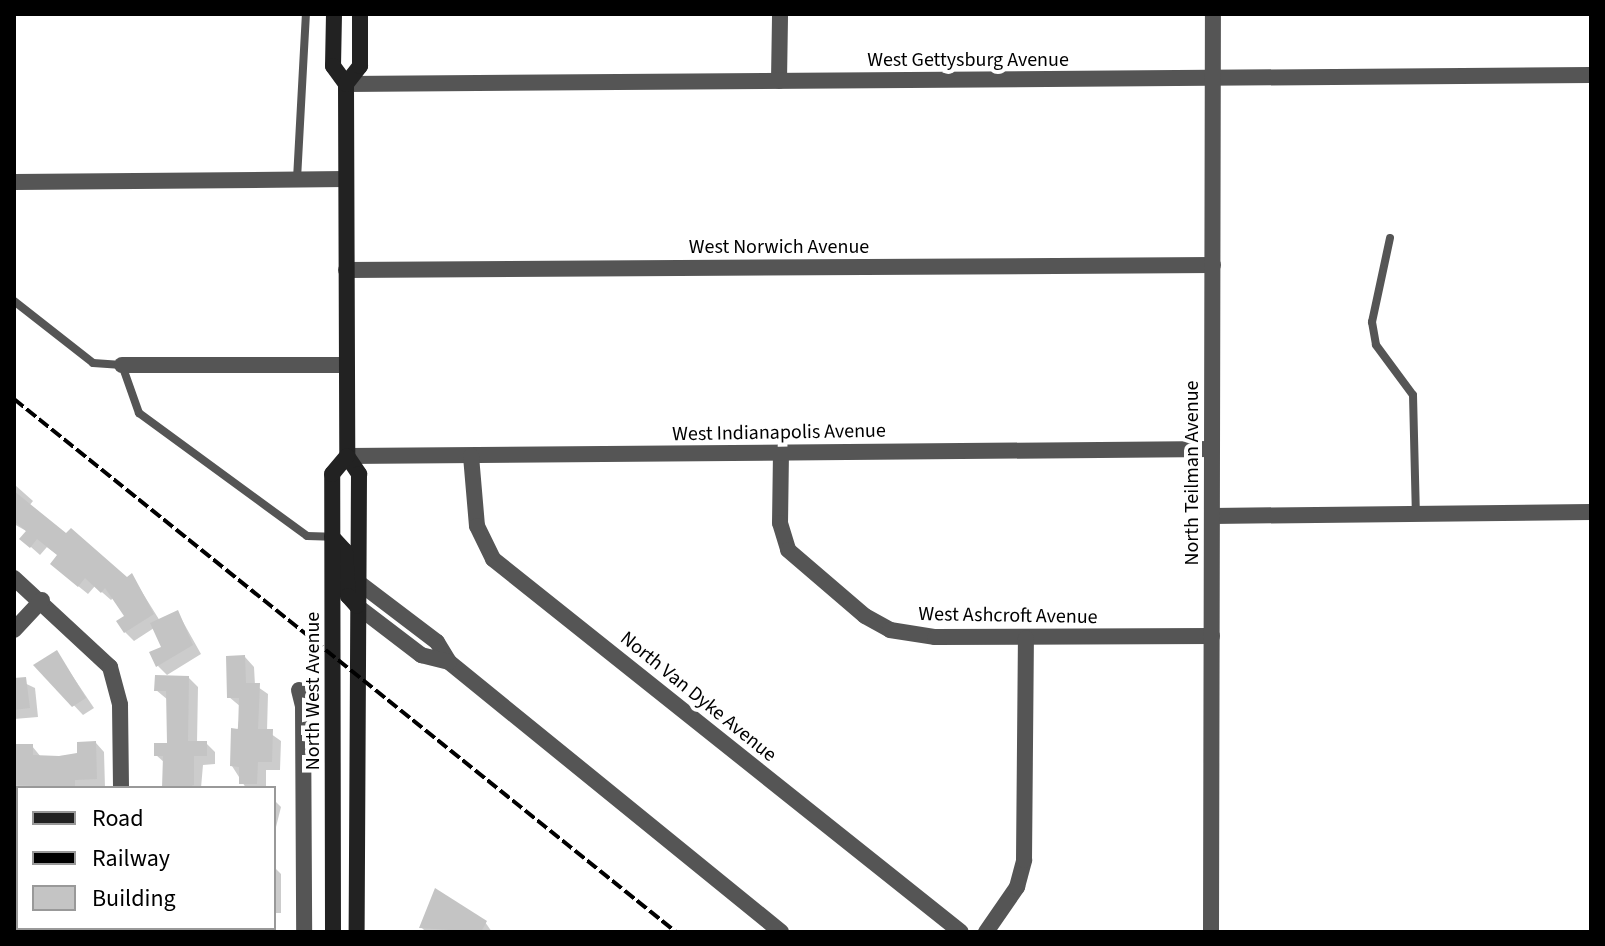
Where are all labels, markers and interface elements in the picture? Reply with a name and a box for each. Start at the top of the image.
street label: West Gettysburg Avenue [867,48,1069,72]
street label: West Norwich Avenue [689,235,869,259]
street label: North Teilman Avenue [1180,381,1204,565]
street label: West Indianapolis Avenue [672,419,886,447]
street label: West Ashcroft Avenue [918,602,1098,630]
street label: North West Avenue [301,612,325,770]
street label: North Van Dyke Avenue [615,627,781,767]
legend [16,786,276,930]
text: Road [92,801,144,836]
text: Railway [92,841,170,876]
text: Building [92,881,176,916]

